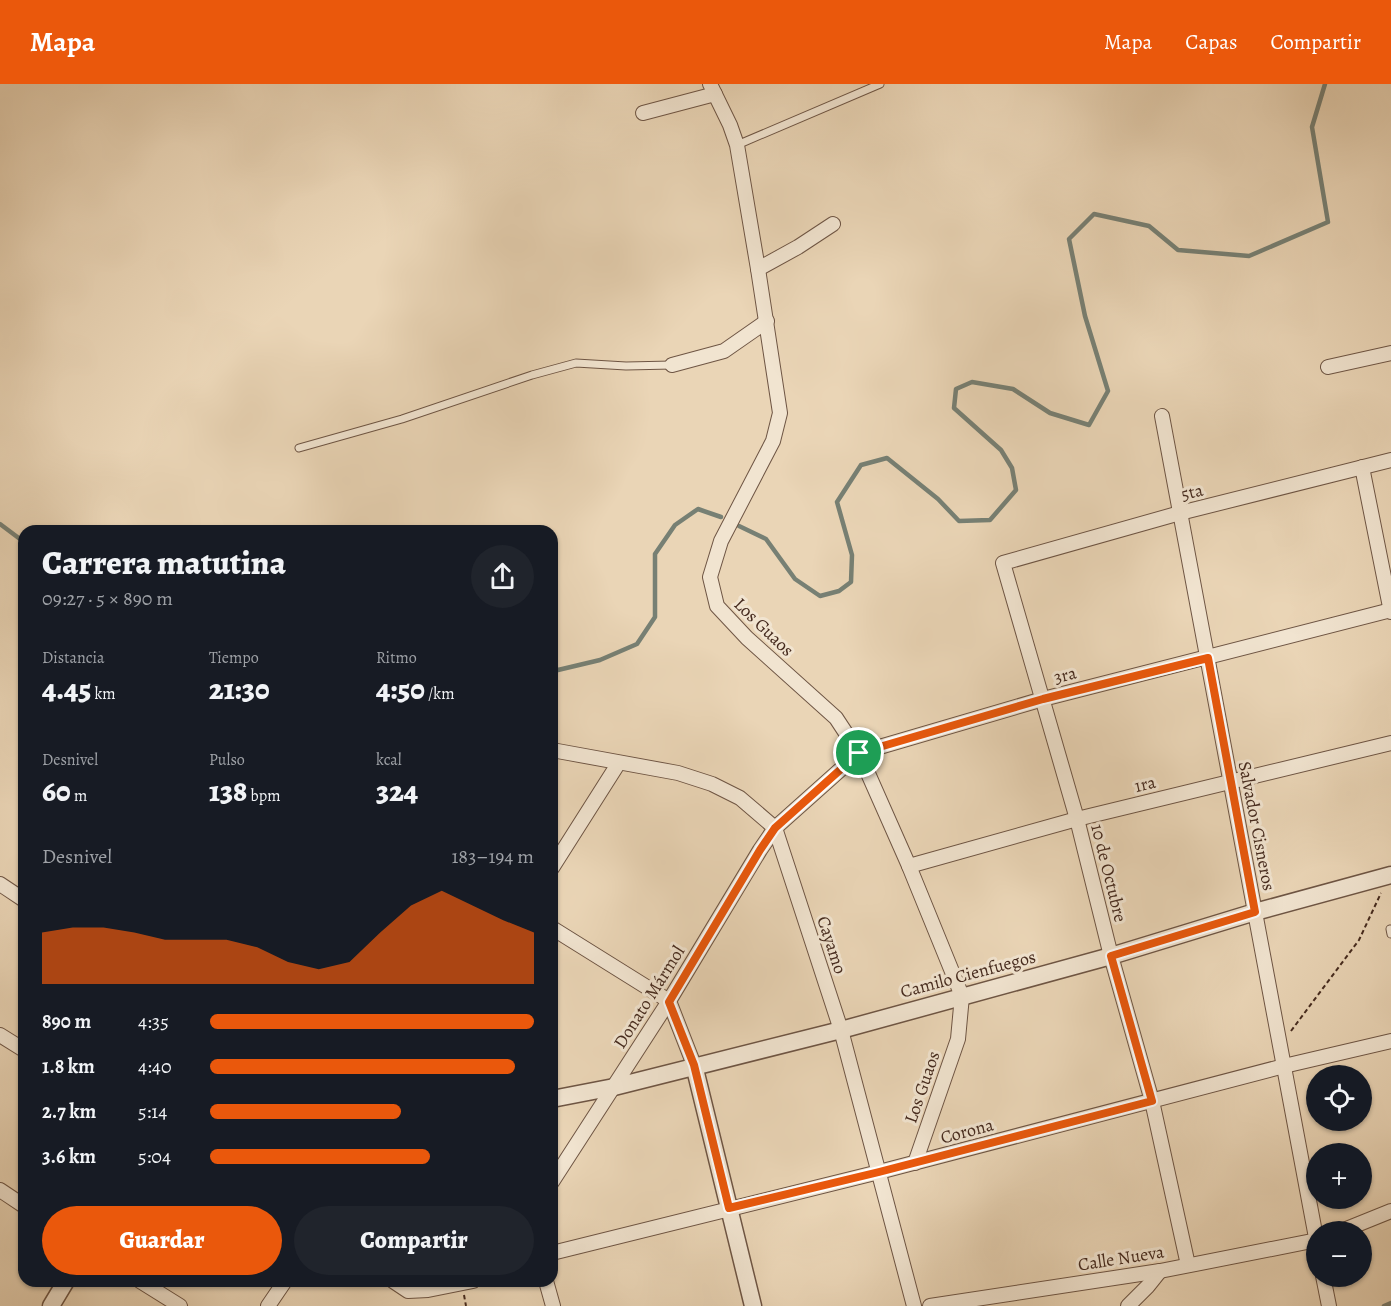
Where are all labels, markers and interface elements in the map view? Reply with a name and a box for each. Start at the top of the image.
text: Mapa [30,23,95,61]
text: Mapa [1104,28,1152,56]
text: Capas [1185,28,1238,56]
text: Compartir [1271,28,1361,56]
street label: 5ta [1178,478,1206,506]
text: Carrera matutina [42,540,286,585]
button: share [471,545,534,608]
text: 09:27 · 5 × 890 m [42,585,173,612]
street label: Los Guaos [729,592,799,662]
text: Distancia [42,647,104,669]
text: Tiempo [209,647,259,669]
text: Ritmo [376,647,417,669]
street label: 3ra [1051,660,1079,689]
text: 4.45 [42,669,91,709]
text: 21:30 [209,669,270,709]
text: 4:50 [376,669,425,709]
text: km [91,683,116,705]
text: /km [425,683,455,705]
pin [833,727,884,778]
icon: arrive [842,736,875,769]
text: Desnivel [42,749,98,771]
text: Pulso [209,749,245,771]
text: kcal [376,749,402,771]
street label: Salvador Cisneros [1233,759,1281,893]
street label: 1ra [1132,770,1159,798]
text: 60 [42,771,71,811]
text: 138 [209,771,247,811]
text: 324 [376,771,418,811]
text: m [71,785,87,807]
text: bpm [247,785,281,807]
street label: 10 de Octubre [1085,821,1133,925]
text: Desnivel [42,843,112,870]
text: 183–194 m [451,843,534,870]
street label: Cayamo [811,913,853,977]
street label: Donato Mármol [608,941,690,1053]
street label: Camilo Cienfuegos [898,944,1038,1004]
text: 890 m [42,1008,91,1035]
text: 4:35 [138,1008,169,1035]
street label: Los Guaos [898,1048,946,1126]
text: 1.8 km [42,1053,95,1080]
text: 4:40 [138,1053,172,1080]
map controls [1306,1065,1372,1287]
button: locate [1306,1065,1372,1131]
text: 2.7 km [42,1098,96,1125]
text: 5:14 [138,1098,167,1125]
street label: Corona [938,1112,997,1150]
text: 3.6 km [42,1143,96,1170]
text: 5:04 [138,1143,171,1170]
button: + [1306,1143,1372,1209]
button: Guardar [42,1206,282,1275]
button: Compartir [294,1206,534,1275]
button: − [1306,1221,1372,1287]
street label: Calle Nueva [1076,1239,1166,1277]

